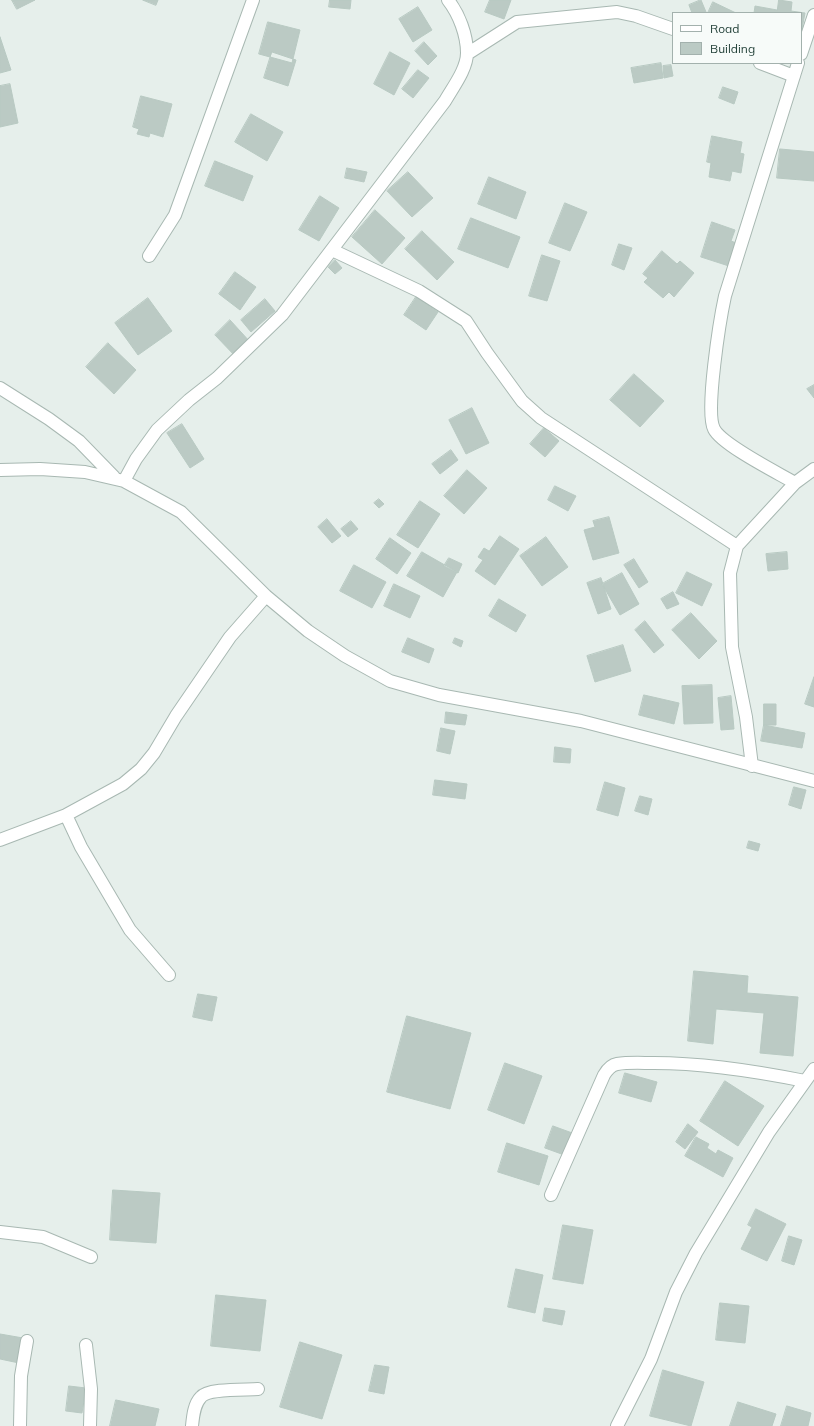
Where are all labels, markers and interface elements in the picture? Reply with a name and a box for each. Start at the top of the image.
legend [672,12,802,64]
text: Road [710,21,739,36]
text: Building [710,41,755,56]

